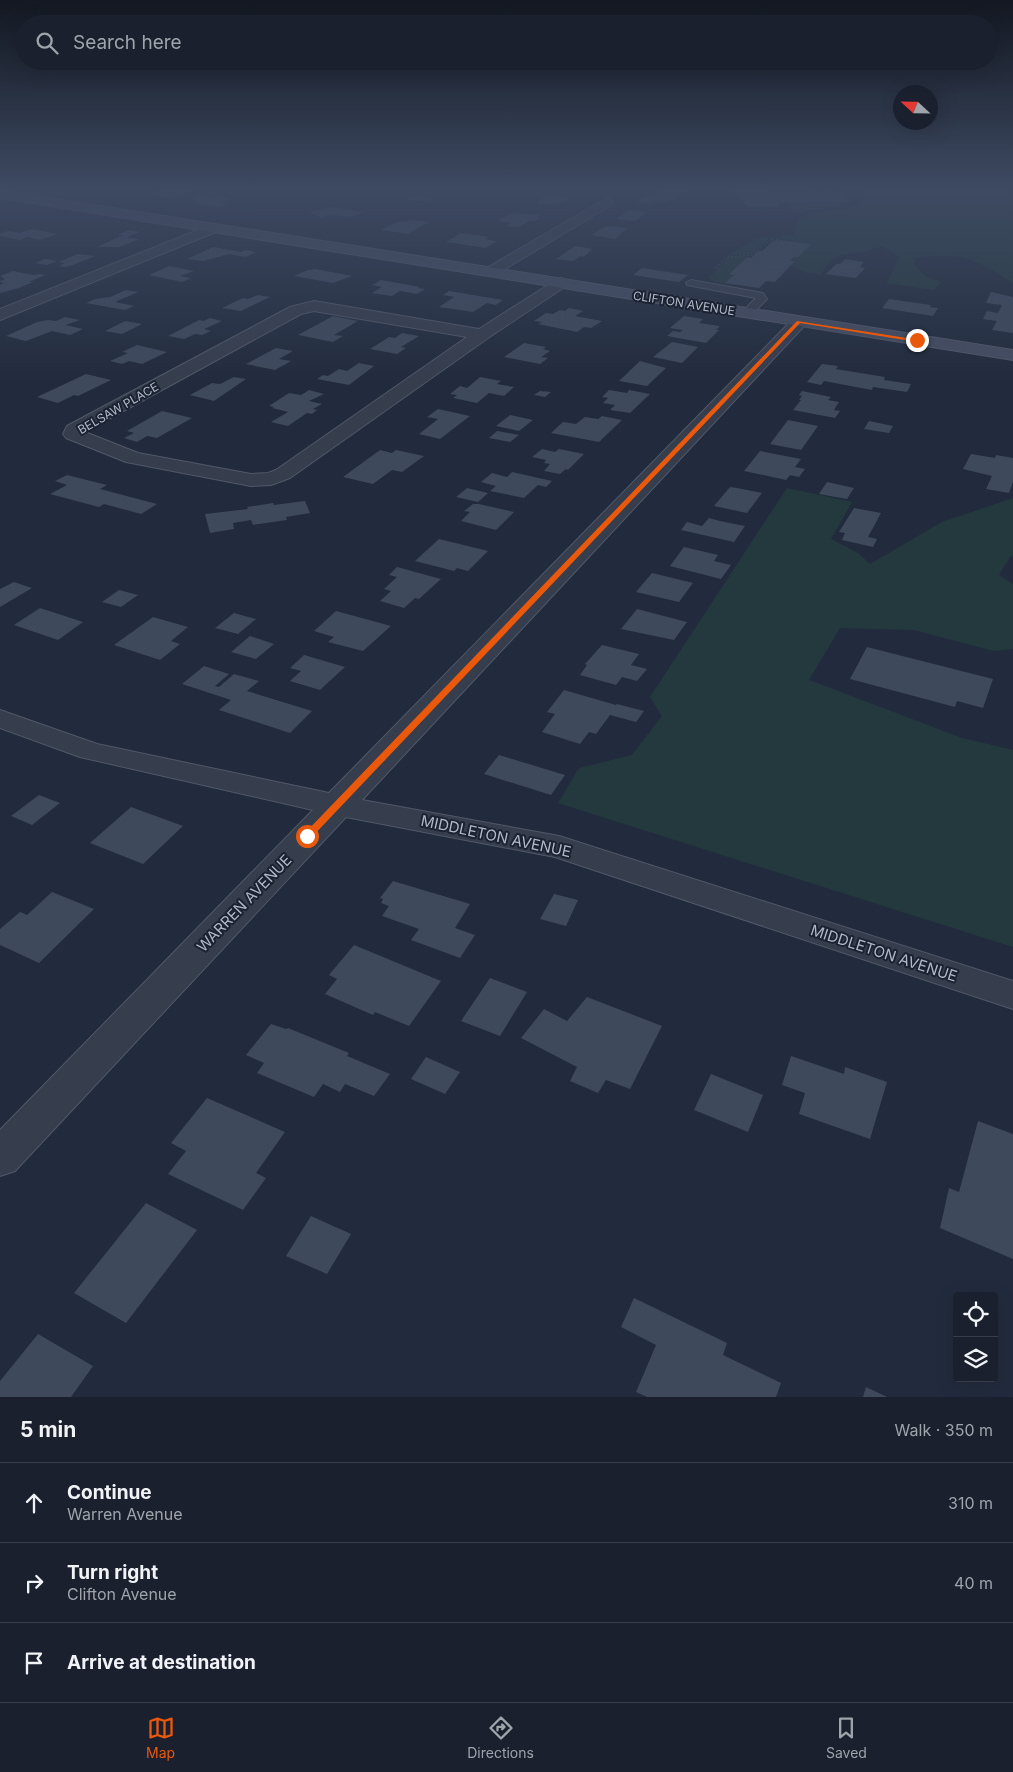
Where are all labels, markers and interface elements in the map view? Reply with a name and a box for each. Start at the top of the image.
search box [15,15,998,70]
icon: search [33,29,61,57]
text: Search here [73,31,182,54]
north arrow [893,85,938,130]
street label: CLIFTON AVENUE [632,288,736,318]
route end [906,329,929,352]
street label: BELSAW PLACE [75,379,161,437]
street label: MIDDLETON AVENUE [419,811,573,861]
route start [296,825,319,848]
street label: WARREN AVENUE [193,850,295,956]
street label: MIDDLETON AVENUE [808,920,960,986]
map controls [953,1292,998,1382]
button: locate [953,1292,998,1337]
button: layers [953,1337,998,1382]
text: 5 min [20,1417,76,1442]
text: Walk · 350 m [895,1420,993,1440]
text: Continue [67,1481,152,1504]
icon: ahead [20,1489,48,1517]
text: 310 m [948,1493,993,1513]
text: Warren Avenue [67,1504,182,1524]
text: Turn right [67,1561,158,1584]
icon: right [20,1569,48,1597]
text: 40 m [954,1573,993,1593]
text: Clifton Avenue [67,1584,177,1604]
icon: arrive [20,1649,48,1677]
text: Arrive at destination [67,1651,256,1674]
tab: Map [146,1714,175,1761]
tab: Directions [467,1714,534,1761]
tab: Saved [826,1714,867,1761]

